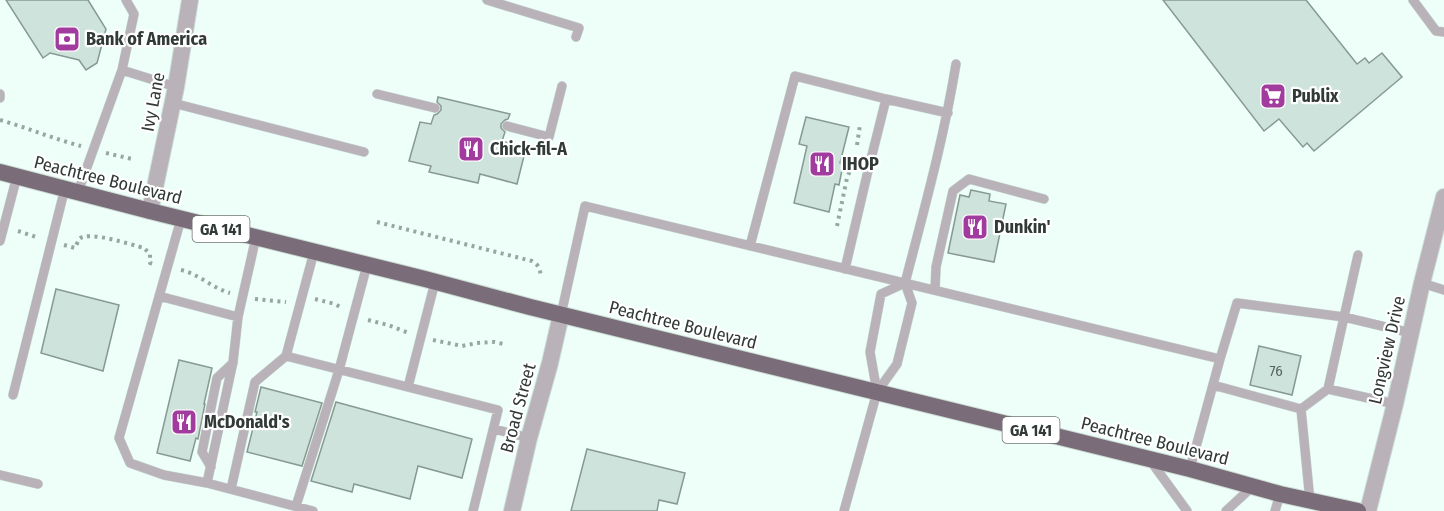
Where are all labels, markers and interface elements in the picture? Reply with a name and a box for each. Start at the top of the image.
bank icon: Bank of America [52,24,82,54]
place label: Bank of America [86,28,207,50]
street label: Ivy Lane [136,70,170,134]
supermarket icon: Publix [1258,81,1288,111]
place label: Publix [1292,85,1339,107]
restaurant icon: Chick-fil-A [456,134,486,164]
place label: Chick-fil-A [490,138,567,160]
restaurant icon: IHOP [807,149,837,179]
street label: Peachtree Boulevard [32,151,184,209]
place label: IHOP [842,153,879,175]
restaurant icon: Dunkin' [960,212,990,242]
road number: GA 141 [192,216,250,242]
place label: Dunkin' [994,216,1051,238]
street label: Longview Drive [1364,294,1410,406]
street label: Peachtree Boulevard [607,296,759,354]
street label: Broad Street [495,361,541,455]
house number: 76 [1269,362,1283,380]
restaurant icon: McDonald's [169,407,199,437]
place label: McDonald's [204,411,290,433]
street label: Peachtree Boulevard [1079,412,1231,470]
road number: GA 141 [1002,417,1060,443]

